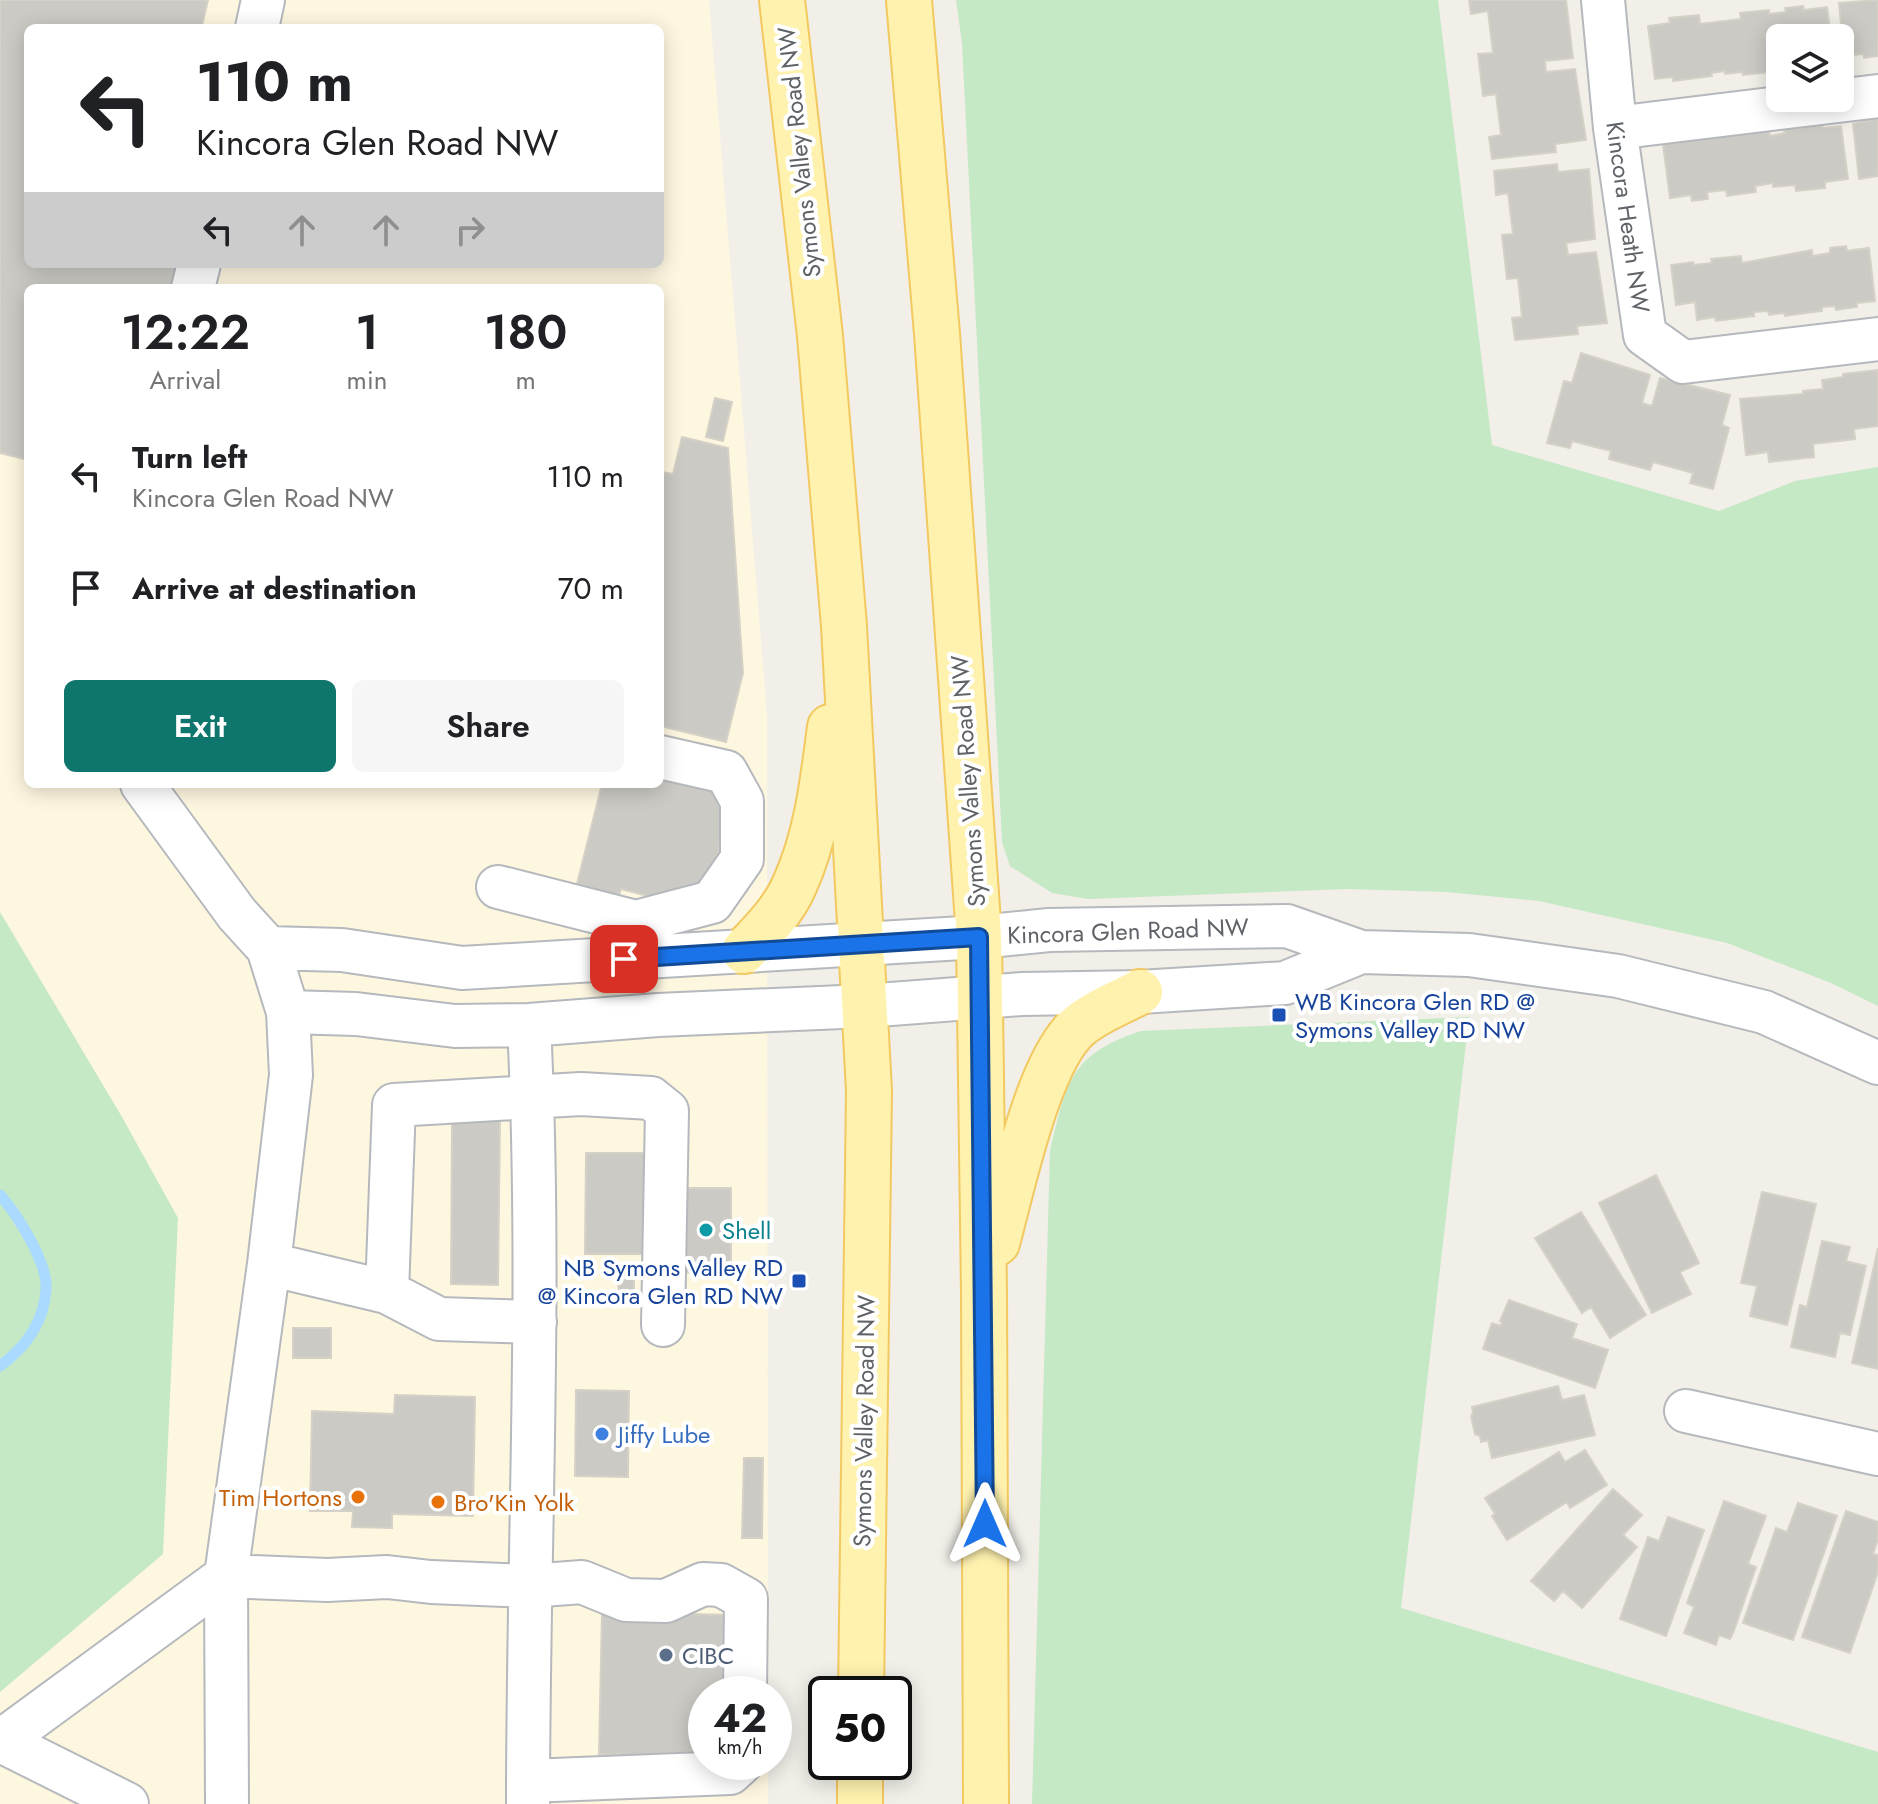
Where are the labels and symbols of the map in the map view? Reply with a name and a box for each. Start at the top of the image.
street label: Symons Valley Road NW [768,25,830,279]
street label: Kincora Heath NW [1597,119,1659,315]
street label: Symons Valley Road NW [942,654,994,908]
street label: Kincora Glen Road NW [1007,909,1250,953]
pin [590,925,658,993]
place label: WB Kincora Glen RD @ Symons Valley RD NW [1295,984,1535,1047]
marker: WB Kincora Glen RD @ Symons Valley RD NW [1270,1006,1288,1024]
place label: Shell [722,1213,771,1248]
marker: Shell [697,1221,715,1239]
place label: NB Symons Valley RD @ Kincora Glen RD NW [538,1250,783,1313]
marker: NB Symons Valley RD @ Kincora Glen RD NW [790,1272,808,1290]
street label: Symons Valley Road NW [844,1294,884,1547]
place label: Jiffy Lube [615,1417,710,1452]
marker: Jiffy Lube [593,1425,611,1443]
place label: Tim Hortons [219,1480,342,1515]
position arrow [943,1482,1027,1566]
place label: Bro'Kin Yolk [454,1485,575,1520]
marker: Tim Hortons [349,1488,367,1506]
marker: Bro'Kin Yolk [429,1493,447,1511]
place label: CIBC [682,1638,734,1673]
marker: CIBC [657,1646,675,1664]
speed limit sign: 50 [808,1676,912,1780]

